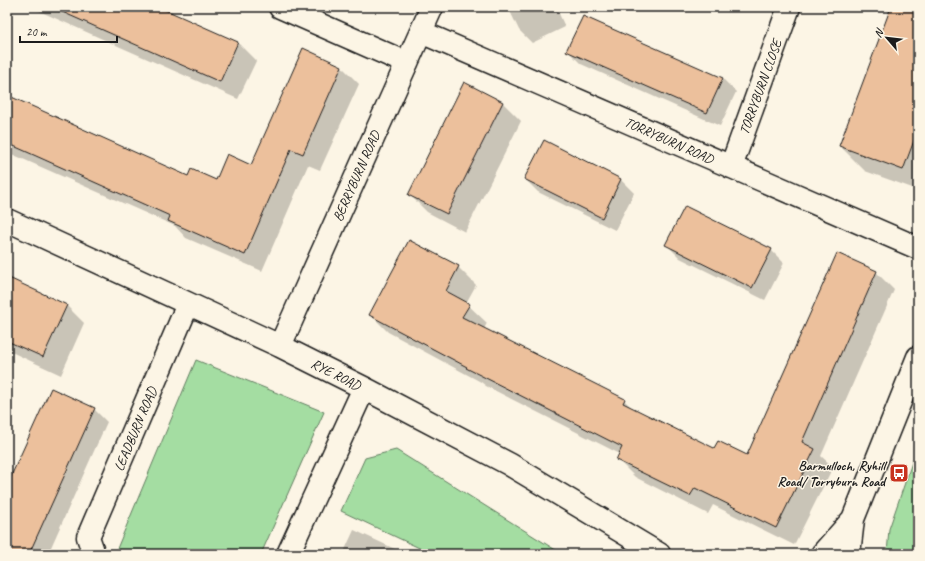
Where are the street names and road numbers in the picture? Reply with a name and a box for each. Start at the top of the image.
street label: TORRYBURN CLOSE [735,36,786,137]
street label: TORRYBURN ROAD [622,113,718,168]
street label: BERRYBURN ROAD [329,127,385,224]
street label: RYE ROAD [308,355,365,395]
street label: LEADBURN ROAD [110,383,162,474]

